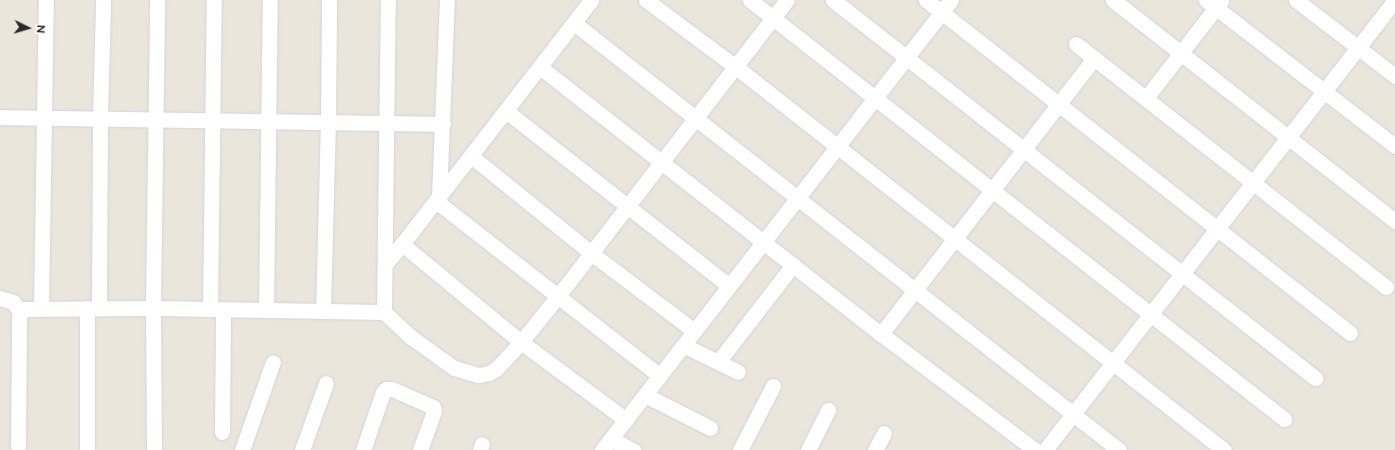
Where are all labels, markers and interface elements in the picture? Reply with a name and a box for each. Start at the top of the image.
north arrow [8,8,48,48]
text: N [34,24,47,34]

